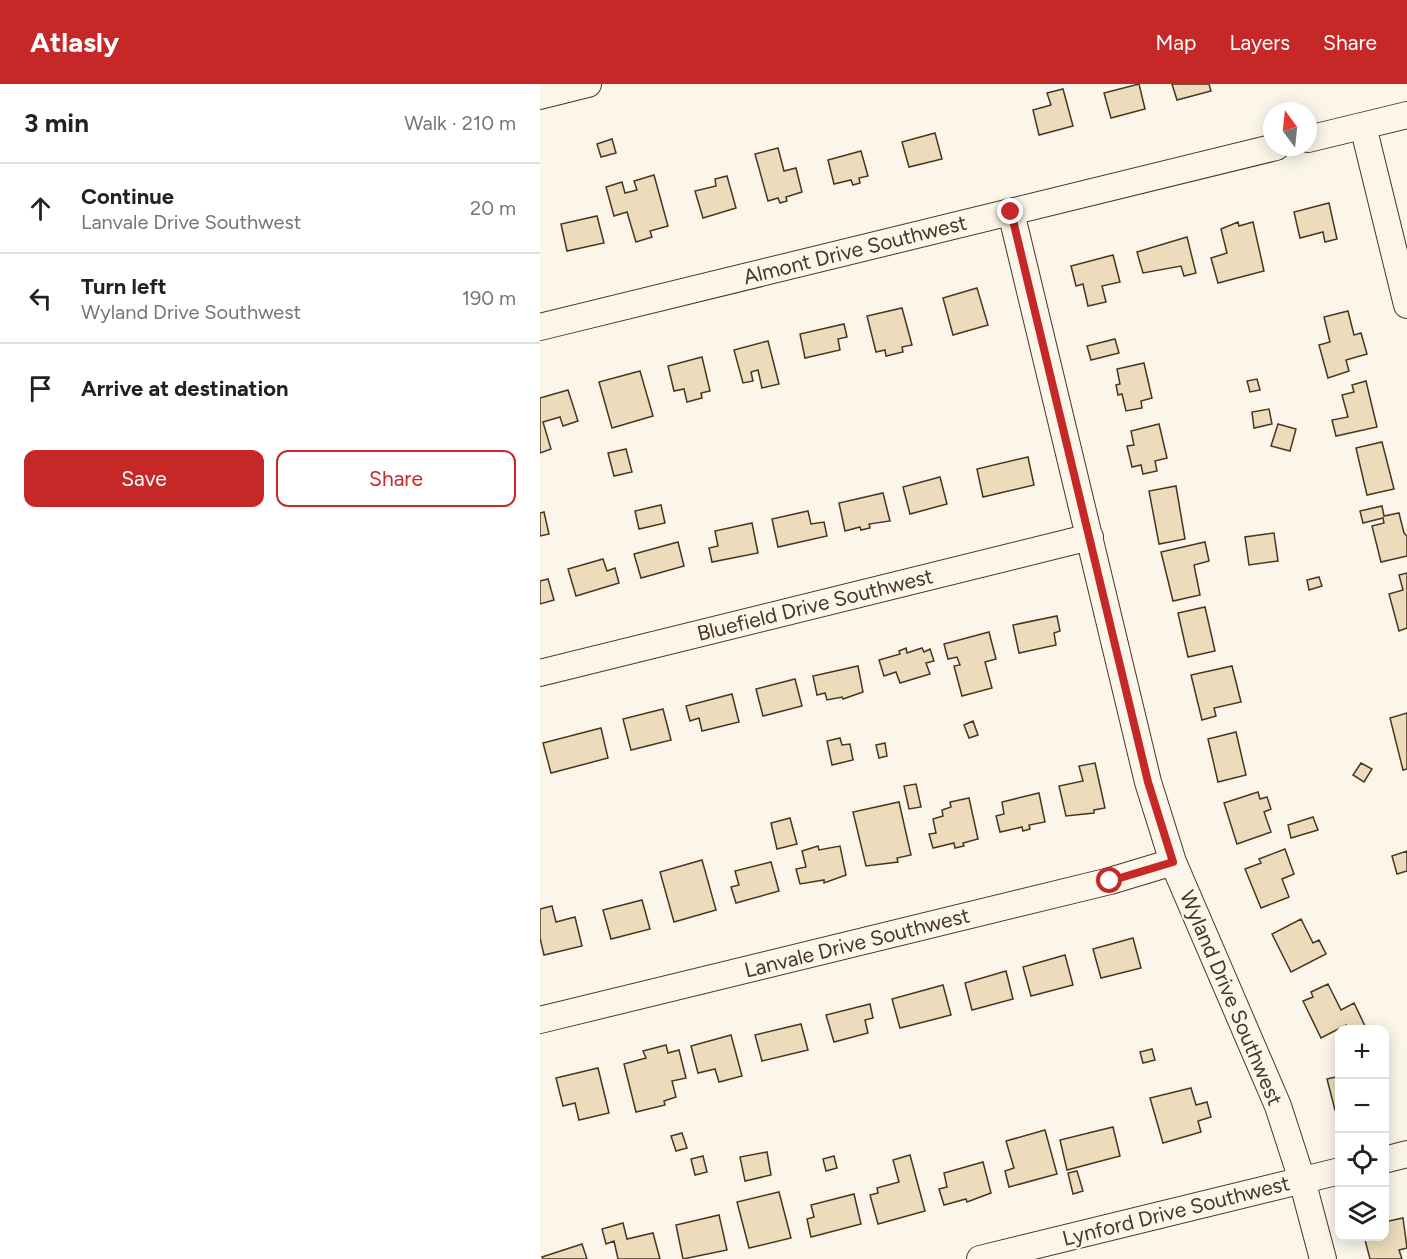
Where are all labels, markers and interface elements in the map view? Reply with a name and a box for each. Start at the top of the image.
text: Atlasly [30,25,119,59]
text: Map [1156,30,1196,55]
text: Layers [1229,30,1290,55]
text: Share [1323,30,1377,55]
north arrow [1263,102,1317,156]
text: 3 min [24,107,89,139]
text: Walk · 210 m [404,111,516,135]
text: Continue [81,183,174,210]
icon: ahead [24,192,57,225]
text: 20 m [470,196,516,220]
route end [997,198,1023,224]
text: Lanvale Drive Southwest [81,210,301,234]
street label: Almont Drive Southwest [741,210,969,289]
text: Turn left [81,273,167,300]
icon: left [24,282,57,315]
text: 190 m [462,286,516,310]
text: Wyland Drive Southwest [81,300,301,324]
icon: arrive [24,372,57,405]
text: Arrive at destination [81,375,289,402]
button: Save [24,450,264,507]
button: Share [276,450,516,507]
street label: Bluefield Drive Southwest [694,563,936,646]
route start [1096,867,1122,893]
street label: Wyland Drive Southwest [1175,887,1288,1109]
street label: Lanvale Drive Southwest [742,902,972,983]
map controls [1335,1025,1389,1241]
button: + [1335,1025,1389,1079]
button: − [1335,1079,1389,1133]
button: locate [1335,1133,1389,1187]
street label: Lynford Drive Southwest [1060,1170,1292,1251]
button: layers [1335,1187,1389,1241]

